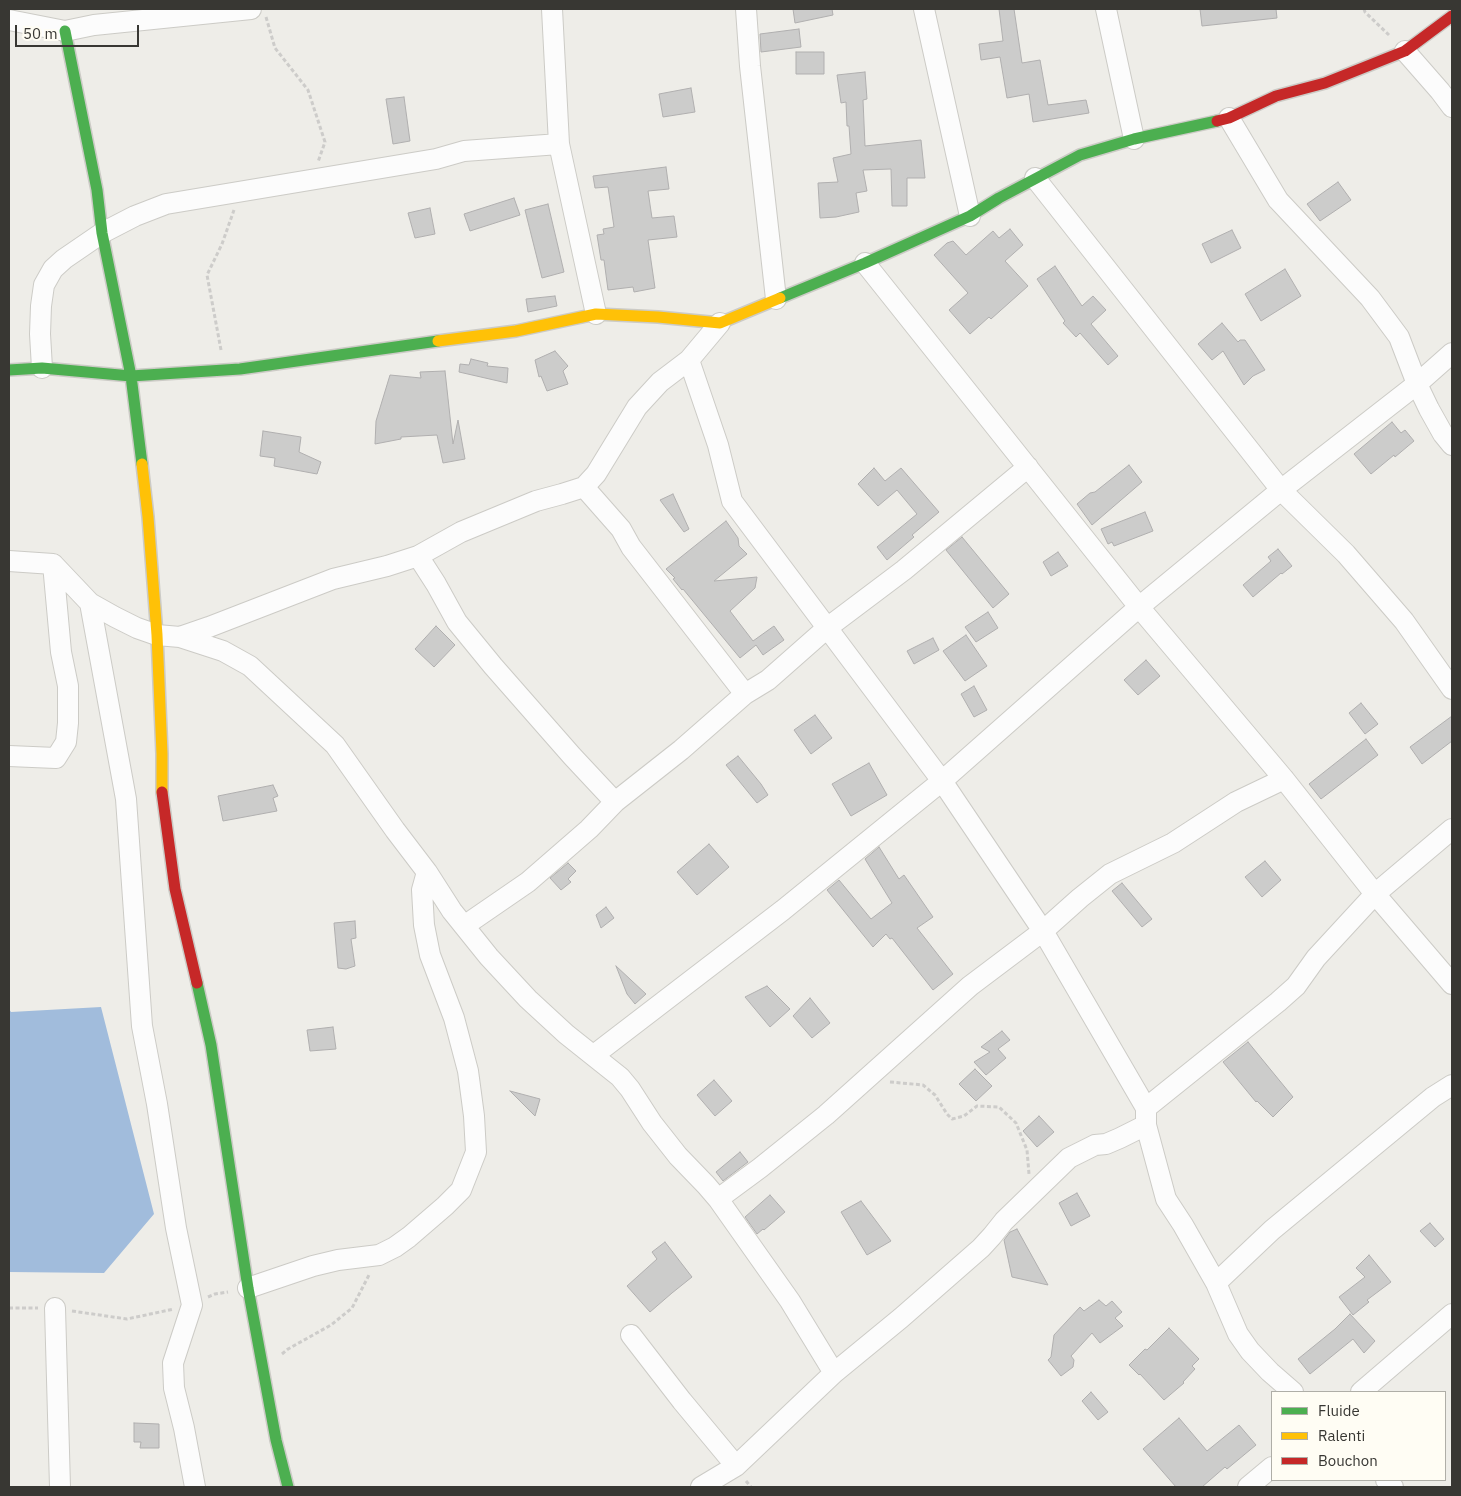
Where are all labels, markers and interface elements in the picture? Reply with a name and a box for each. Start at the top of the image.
scale bar [18,15,141,47]
text: 50 m [23,24,58,43]
legend [1271,1391,1446,1481]
text: Fluide [1318,1401,1360,1420]
text: Ralenti [1318,1426,1365,1445]
text: Bouchon [1318,1451,1378,1470]

